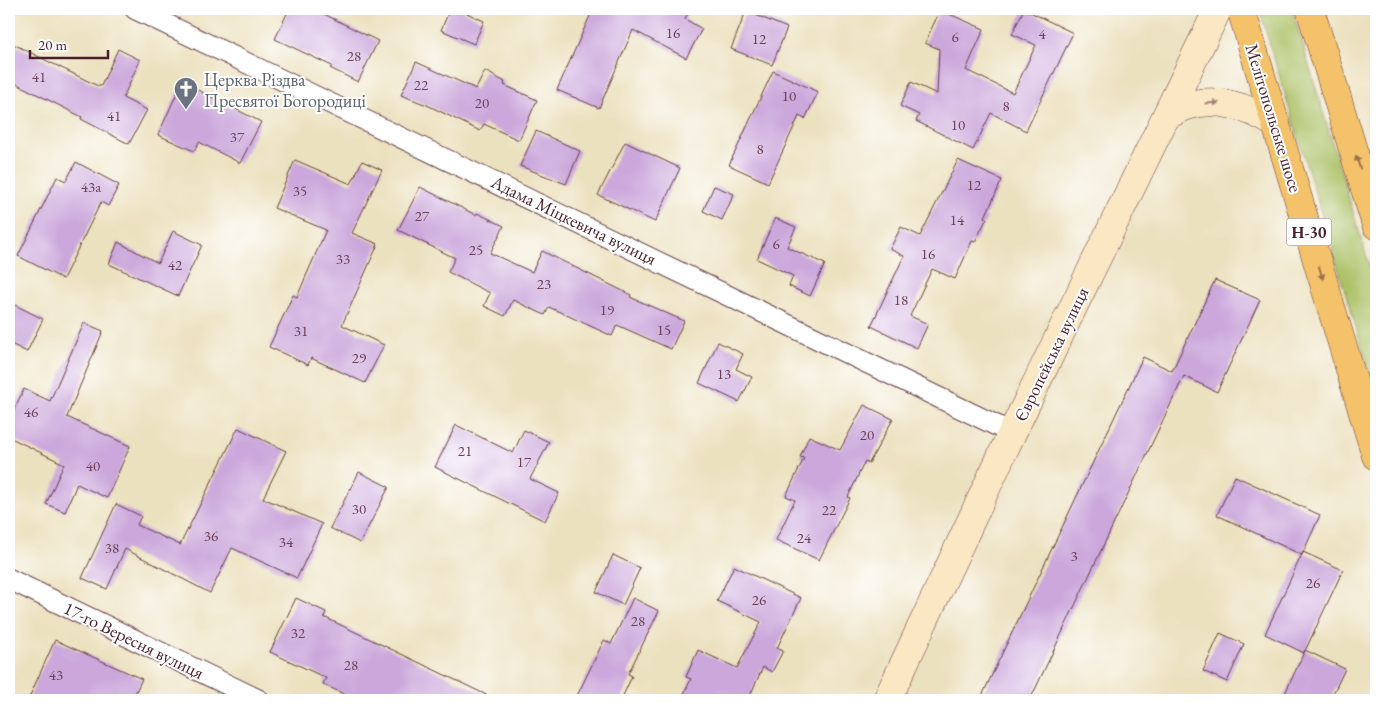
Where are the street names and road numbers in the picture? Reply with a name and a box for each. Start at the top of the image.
street label: Мелітопольське шосе [1240,41,1308,195]
street label: Адама Міцкевича вулиця [487,169,660,270]
road number: Н-30 [1286,218,1332,246]
street label: Європейська вулиця [1009,283,1093,425]
street label: 17-го Вересня вулиця [60,596,208,684]

